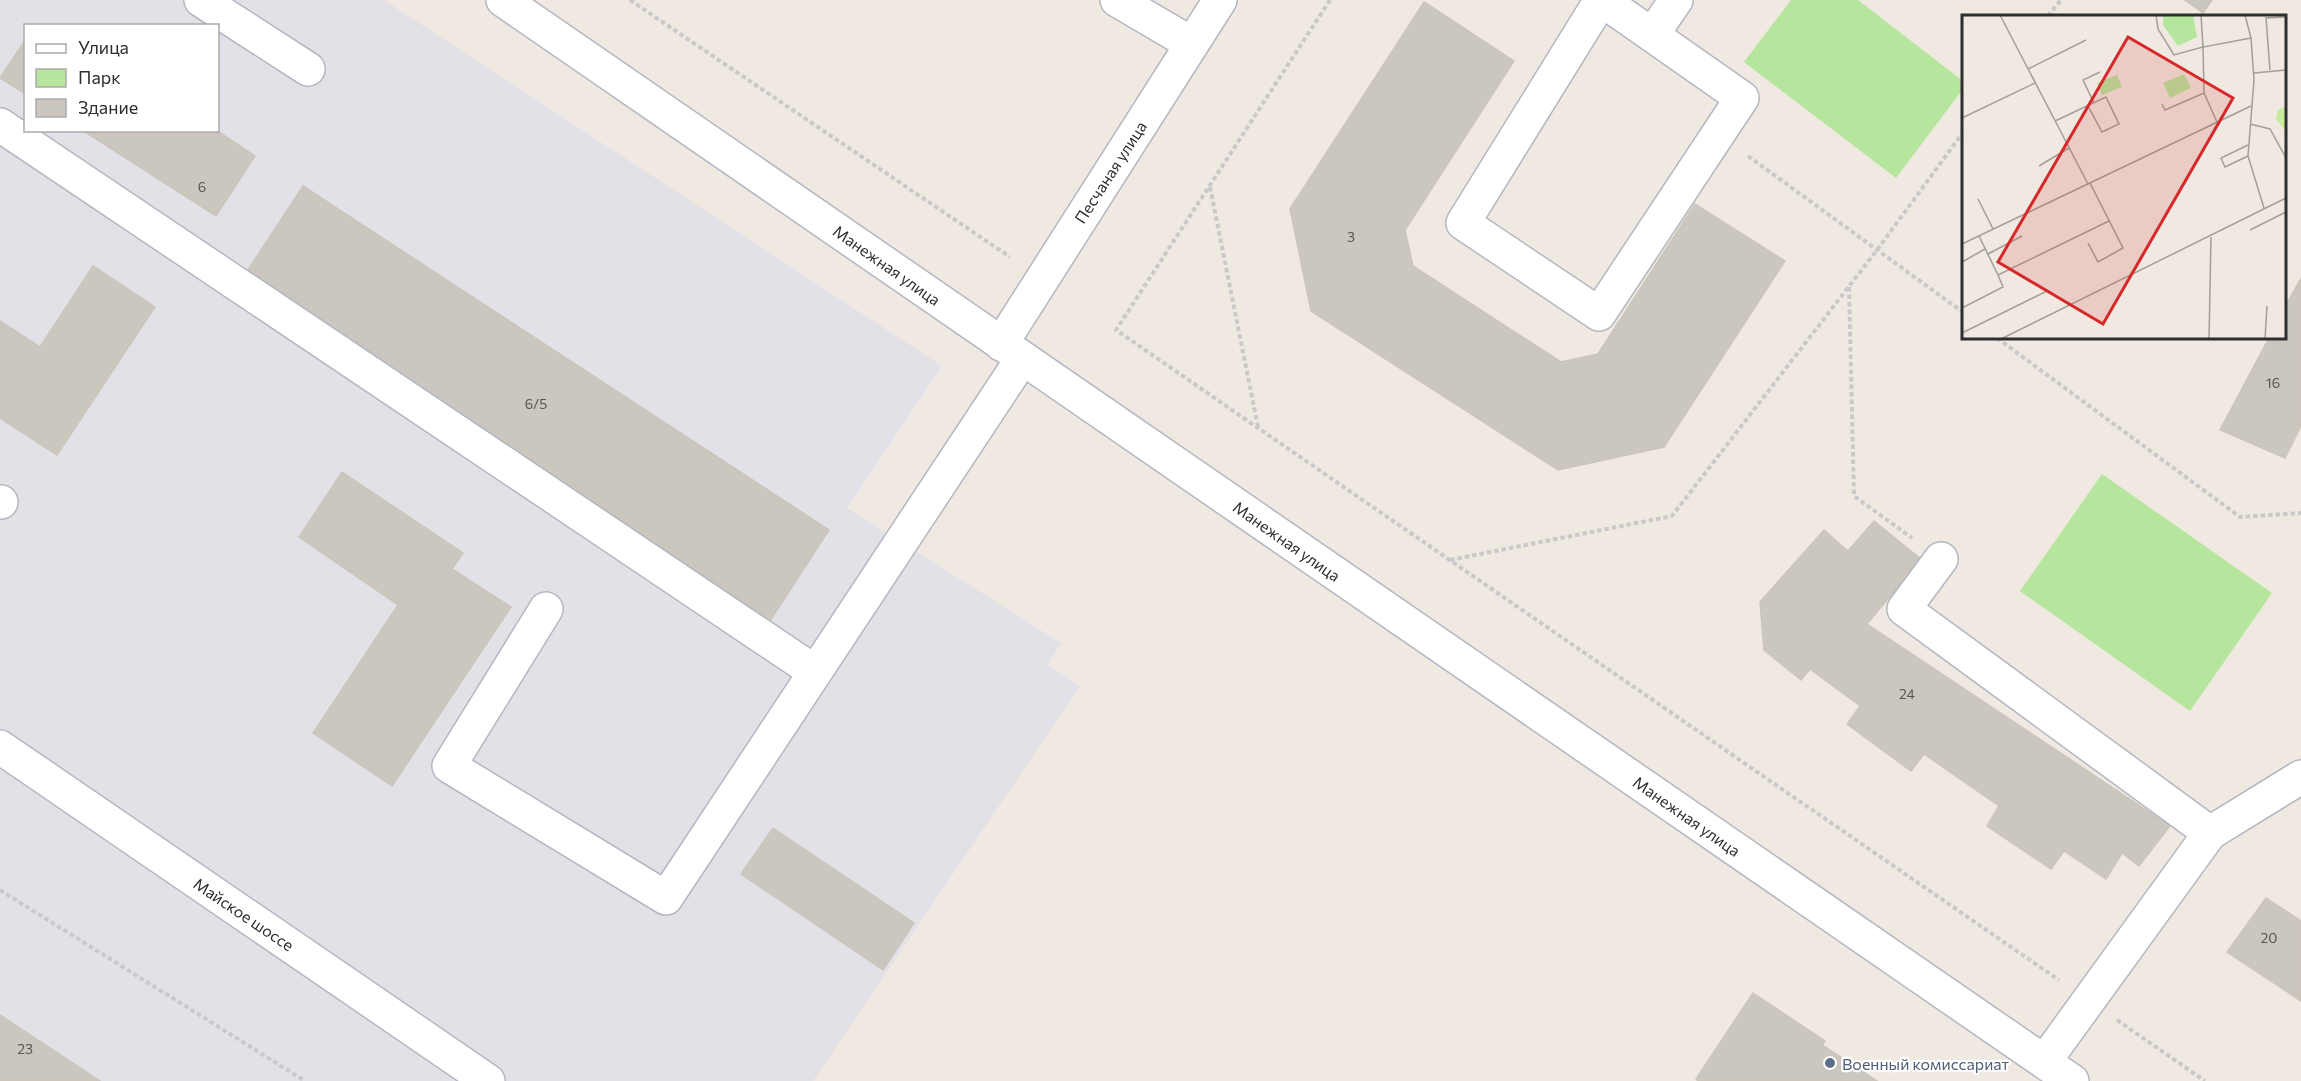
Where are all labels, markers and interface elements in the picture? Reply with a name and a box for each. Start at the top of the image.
inset map [1962,15,2286,339]
legend [24,24,219,132]
text: Улица [78,36,129,58]
text: Парк [78,66,121,88]
text: Здание [78,96,138,118]
street label: Песчаная улица [1070,117,1150,227]
house number: 6 [198,178,206,195]
street label: Манежная улица [830,221,944,309]
house number: 3 [1347,228,1355,245]
house number: 16 [2266,374,2280,391]
house number: 6/5 [525,395,547,412]
street label: Манежная улица [1230,497,1344,585]
house number: 24 [1899,685,1916,702]
street label: Манежная улица [1630,772,1744,860]
street label: Майское шоссе [190,873,298,955]
house number: 20 [2261,929,2277,946]
house number: 23 [17,1040,33,1057]
place label: Военный комиссариат [1842,1054,2010,1073]
marker: Военный комиссариат [1823,1056,1837,1070]

